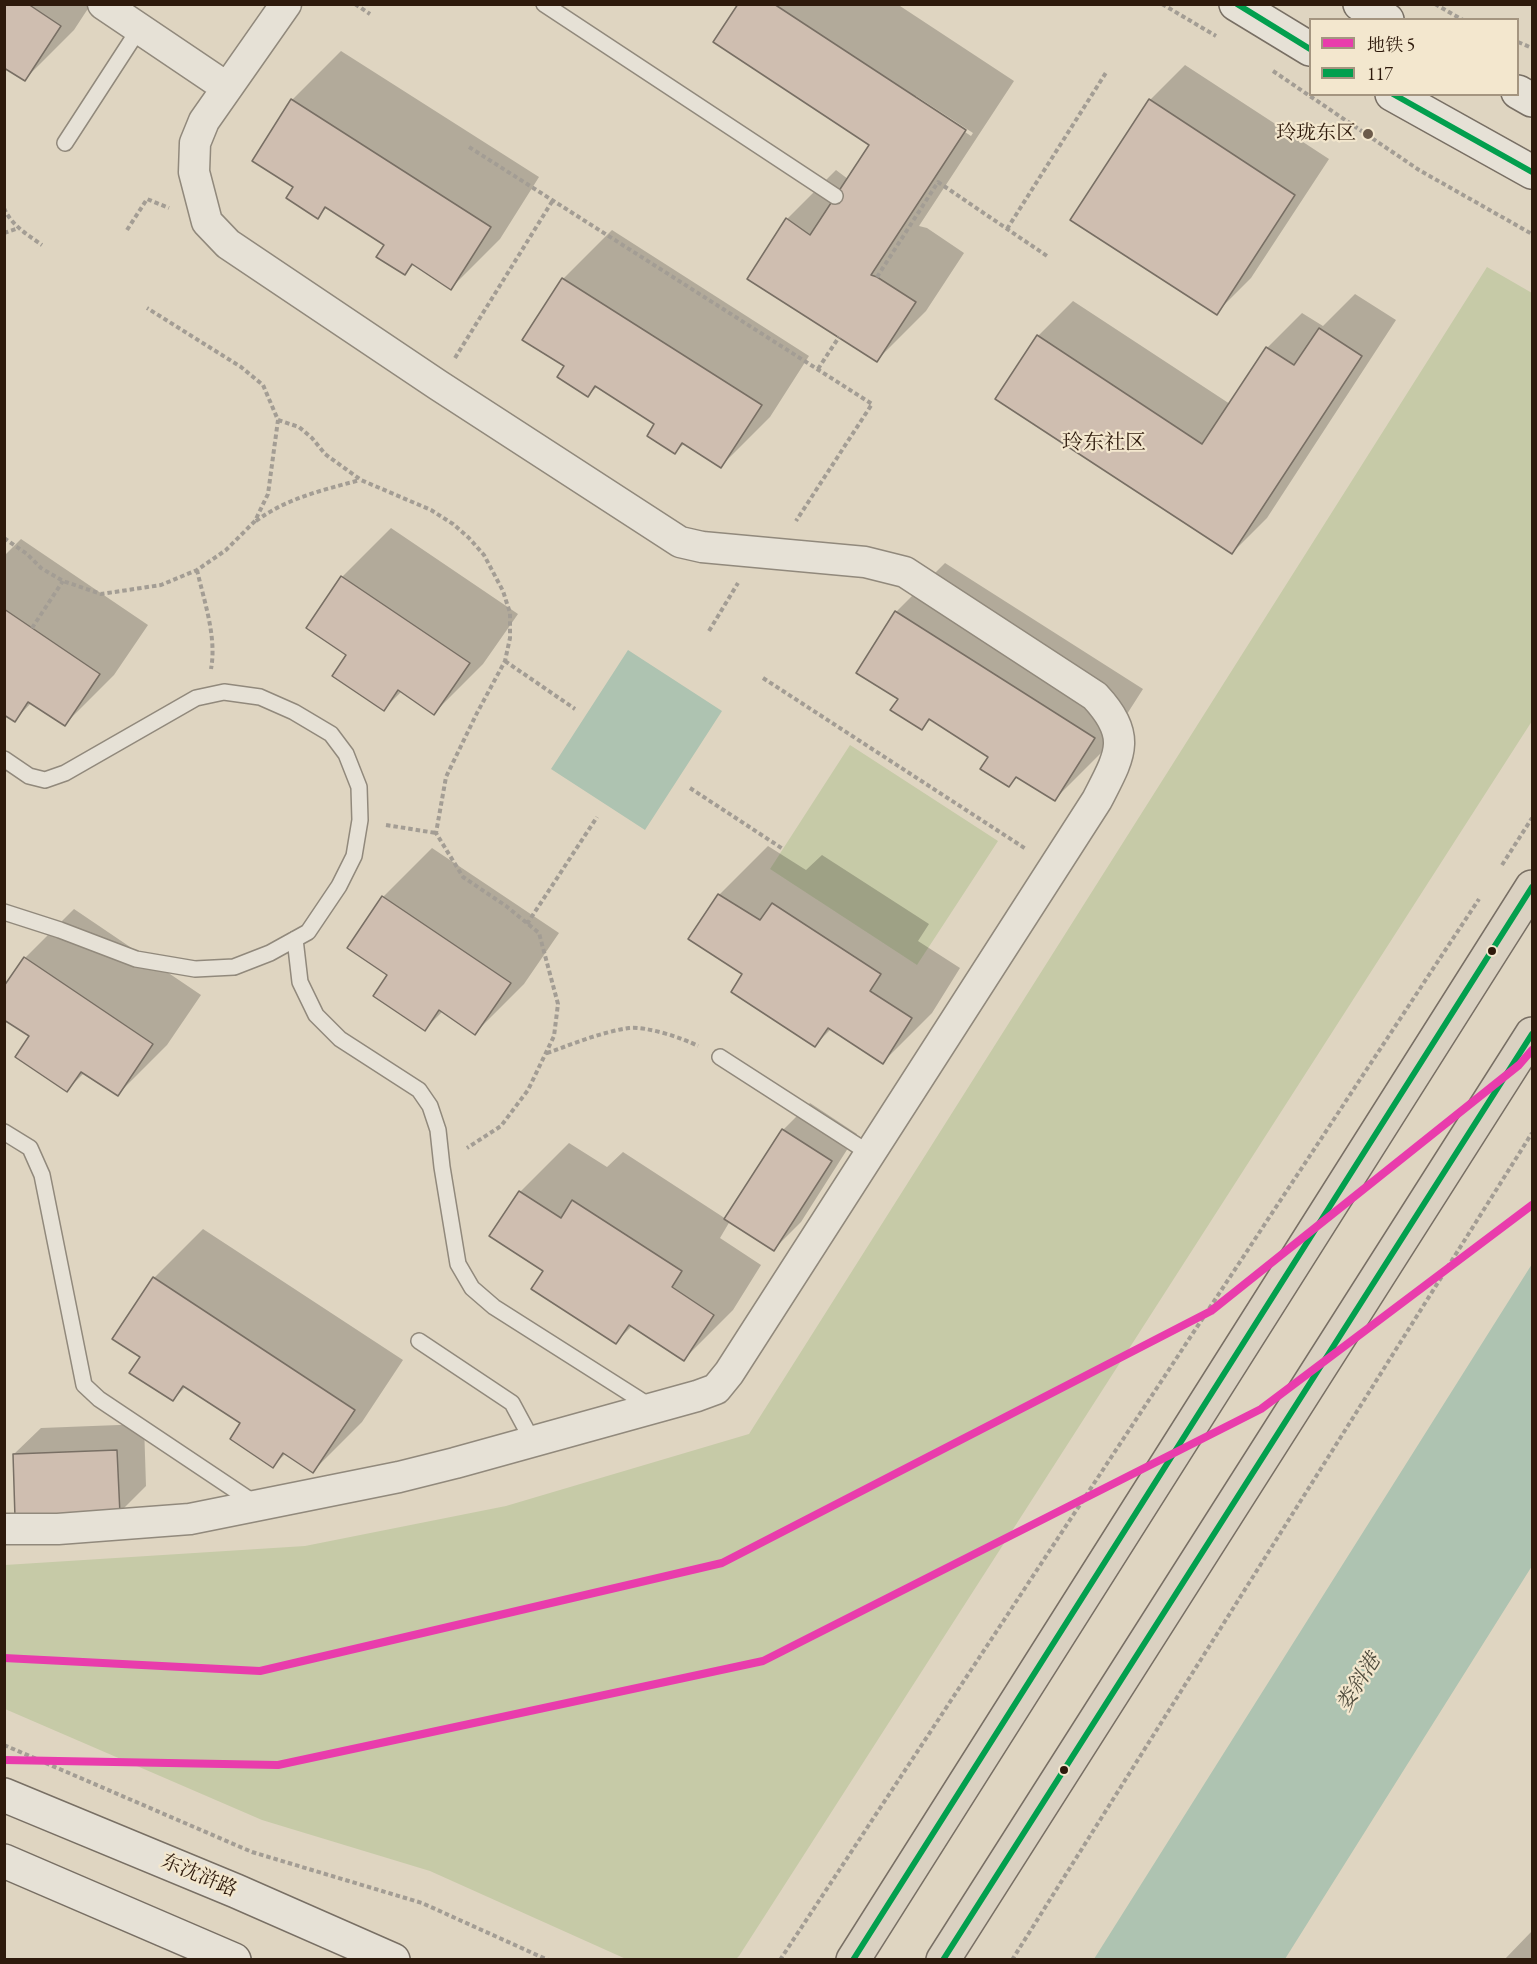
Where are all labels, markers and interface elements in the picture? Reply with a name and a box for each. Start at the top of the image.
legend [1309,18,1519,96]
text: 地铁 5 [1367,33,1415,56]
text: 117 [1367,62,1393,85]
place label: 玲珑东区 [1276,122,1356,146]
marker: 玲珑东区 [1361,127,1375,141]
district label: 玲东社区 [1062,430,1146,456]
unlabelled marker [1486,945,1498,957]
water label: 娄斜港 [1332,1650,1386,1716]
unlabelled marker [1058,1764,1070,1776]
street label: 东沈浒路 [157,1849,241,1903]

